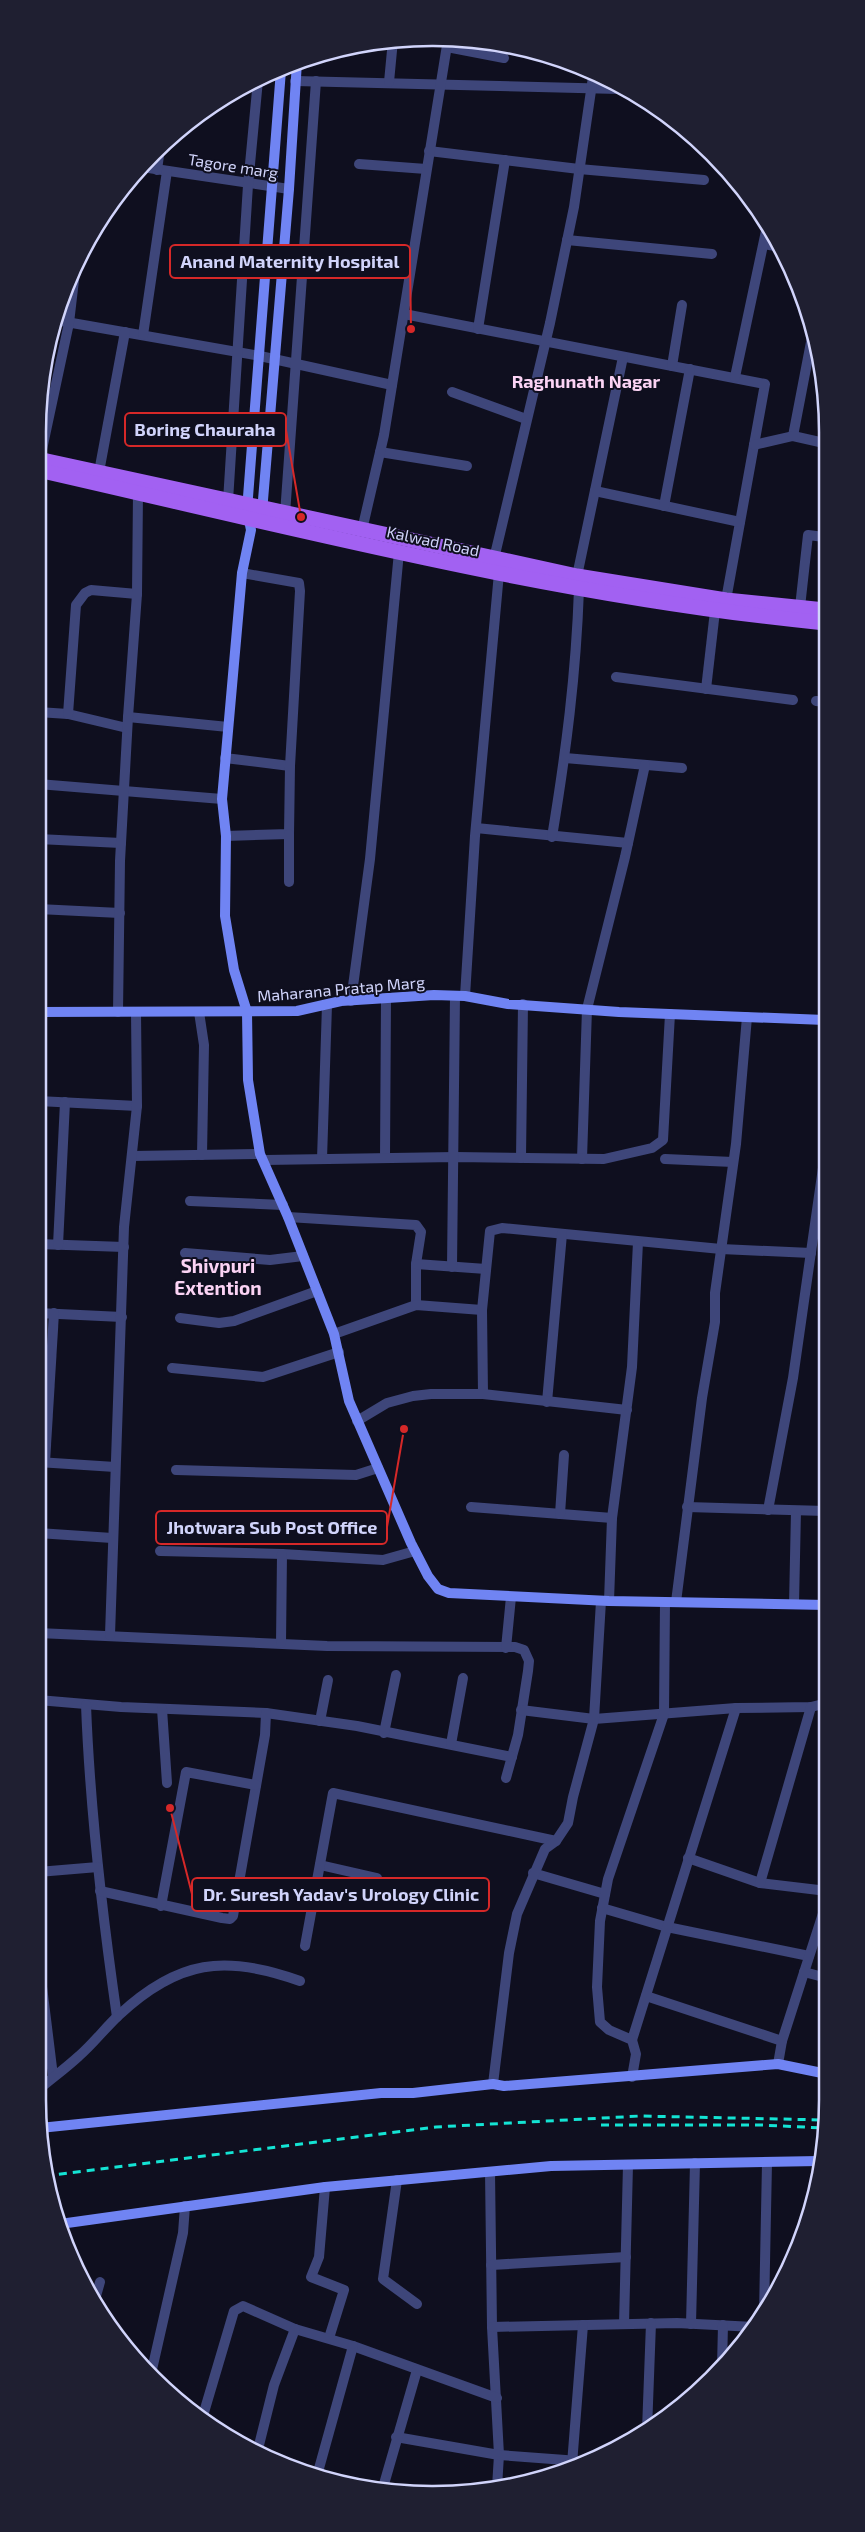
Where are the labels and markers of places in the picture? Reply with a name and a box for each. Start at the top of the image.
callout: Anand Maternity Hospital [170,245,410,278]
callout: Boring Chauraha [125,413,286,446]
callout: Jhotwara Sub Post Office [156,1511,387,1544]
callout: Dr. Suresh Yadav's Urology Clinic [192,1878,489,1911]

